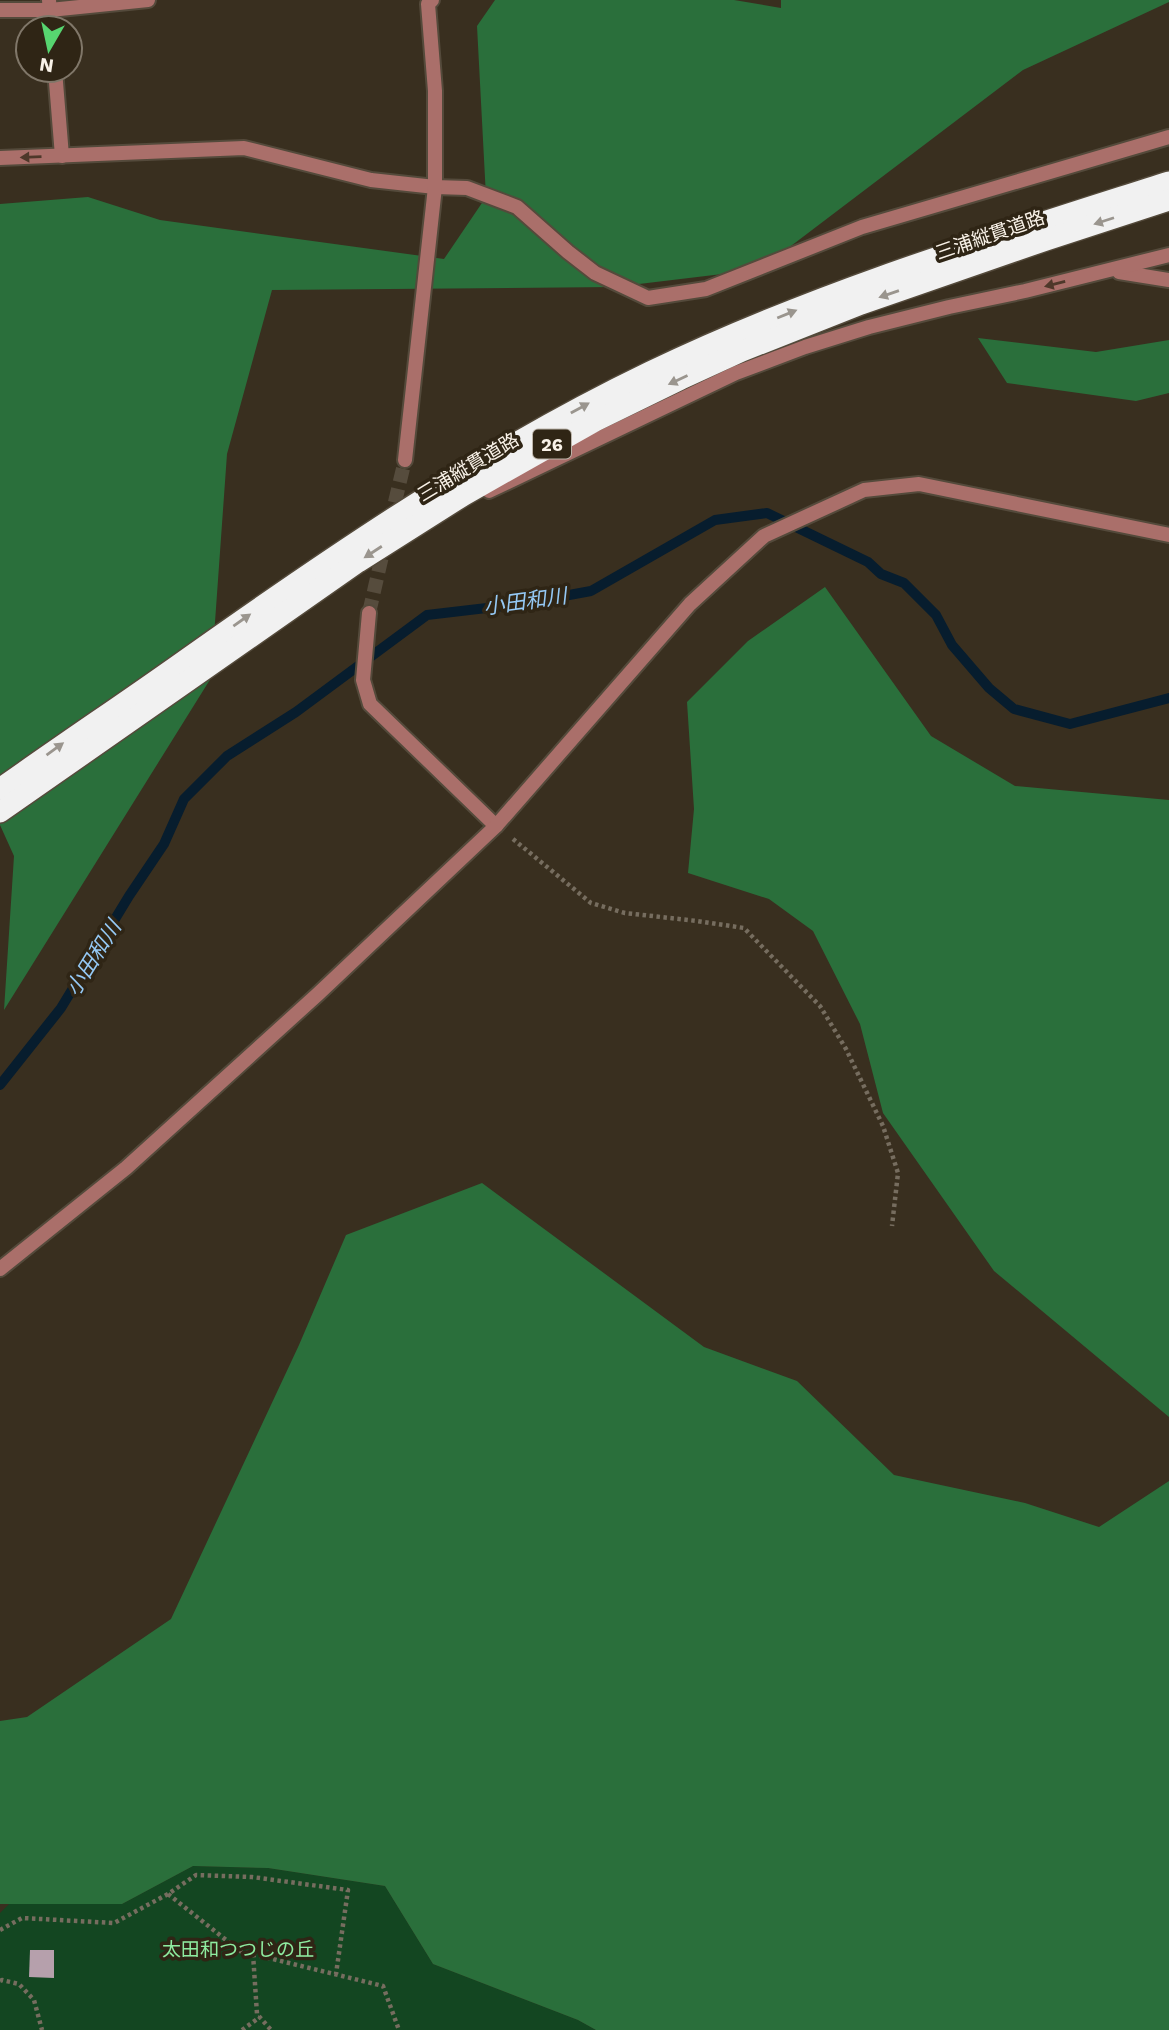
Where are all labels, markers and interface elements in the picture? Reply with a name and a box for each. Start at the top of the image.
north arrow [14,14,84,84]
text: N [38,53,55,78]
one-way arrow [20,151,42,163]
street label: 三浦縦貫道路 [932,206,1048,264]
one-way arrow [1093,216,1114,227]
one-way arrow [1044,279,1066,290]
one-way arrow [878,289,899,300]
one-way arrow [777,308,798,319]
one-way arrow [668,374,688,386]
one-way arrow [571,402,590,414]
street label: 三浦縦貫道路 [413,428,523,506]
road number: 26 [533,430,571,458]
one-way arrow [364,545,383,558]
water label: 小田和川 [482,582,570,619]
one-way arrow [233,613,251,627]
one-way arrow [46,742,64,757]
water label: 小田和川 [60,914,127,1000]
park label: 太田和つつじの丘 [162,1938,314,1961]

